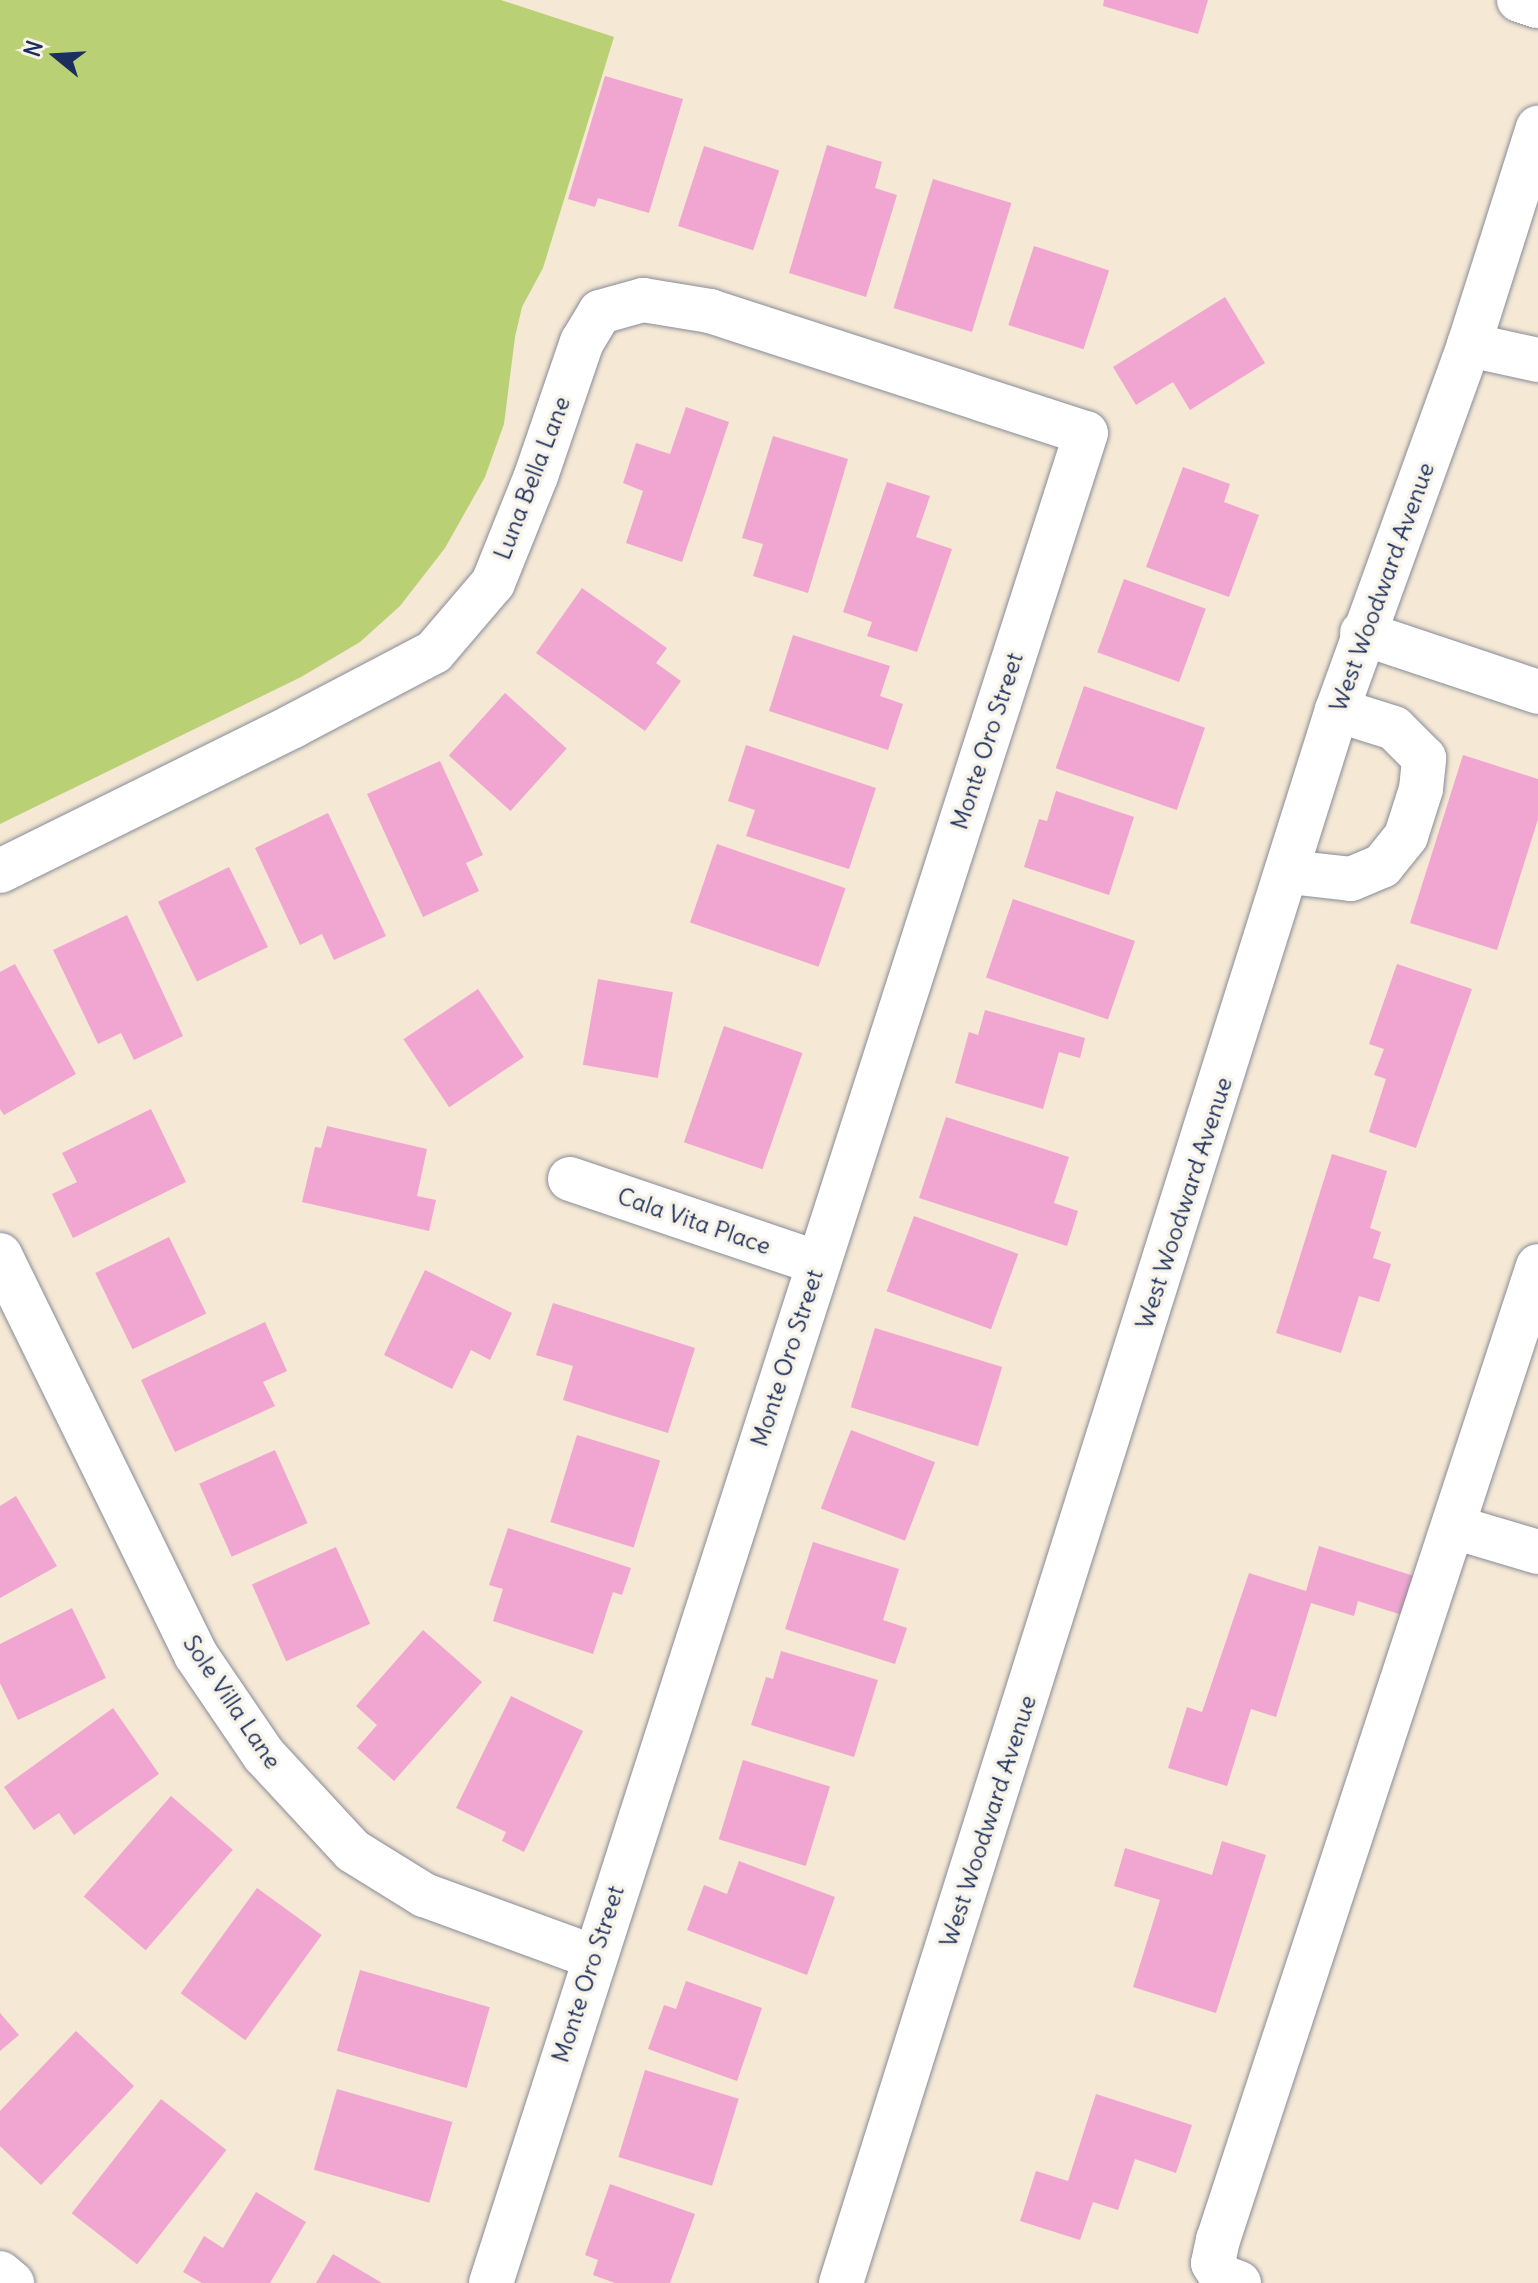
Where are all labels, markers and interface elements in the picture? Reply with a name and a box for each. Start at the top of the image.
north arrow [16,16,96,96]
text: N [18,37,49,60]
street label: Luna Bella Lane [488,392,576,564]
street label: West Woodward Avenue [1323,458,1441,716]
street label: Monte Oro Street [945,649,1029,833]
street label: West Woodward Avenue [1130,1073,1238,1333]
street label: Cala Vita Place [614,1181,774,1261]
street label: Monte Oro Street [745,1266,829,1450]
street label: Sole Villa Lane [177,1630,287,1774]
street label: West Woodward Avenue [934,1691,1042,1951]
street label: Monte Oro Street [546,1882,630,2066]

